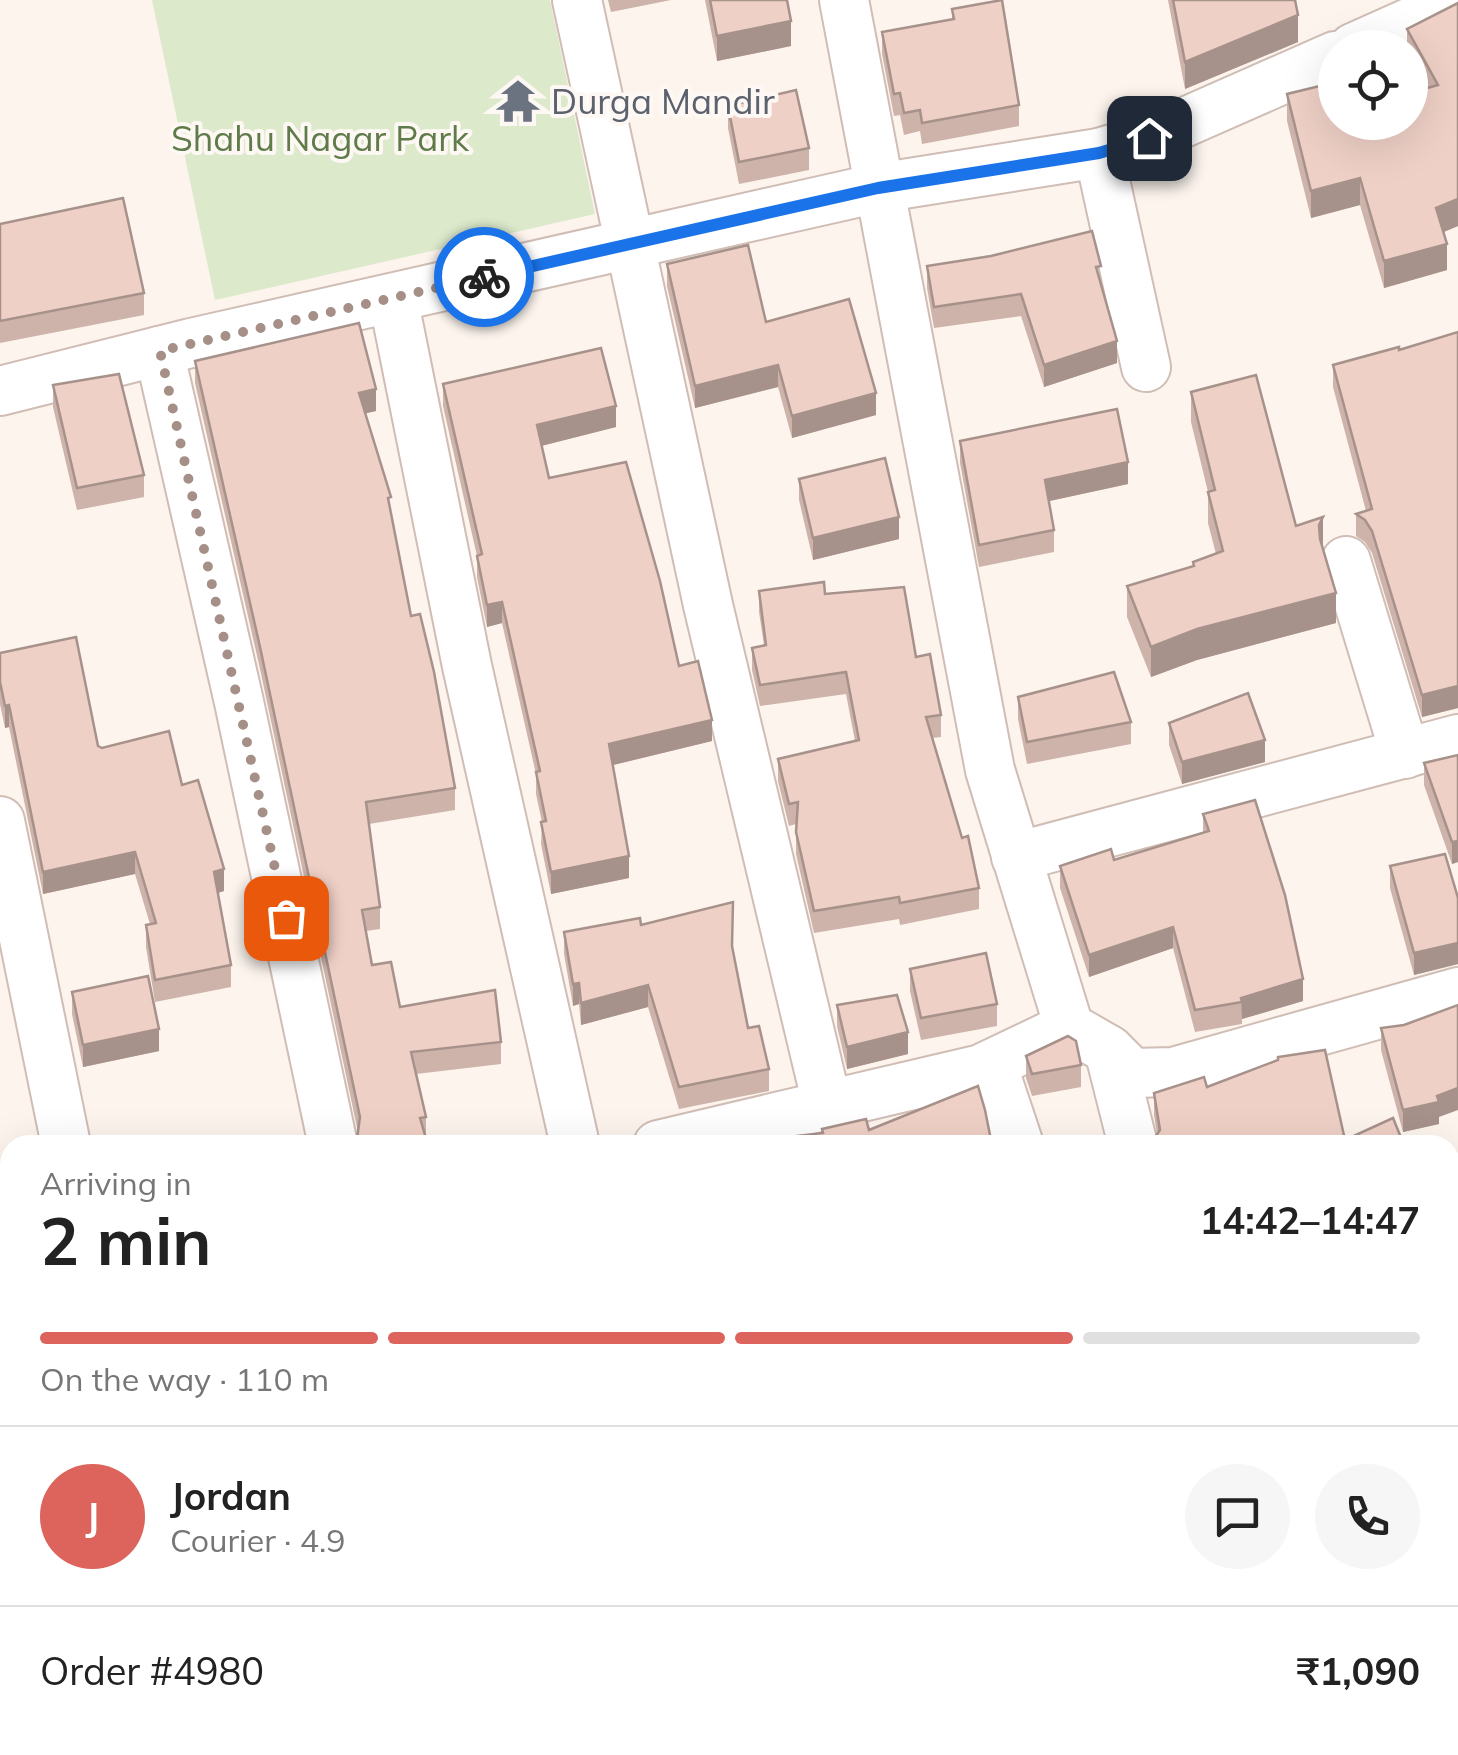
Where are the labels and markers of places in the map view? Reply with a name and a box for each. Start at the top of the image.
temple icon: Durga Mandir [494,77,542,125]
place label: Durga Mandir [551,79,775,123]
pin [1107,96,1192,181]
pin [244,876,329,961]

